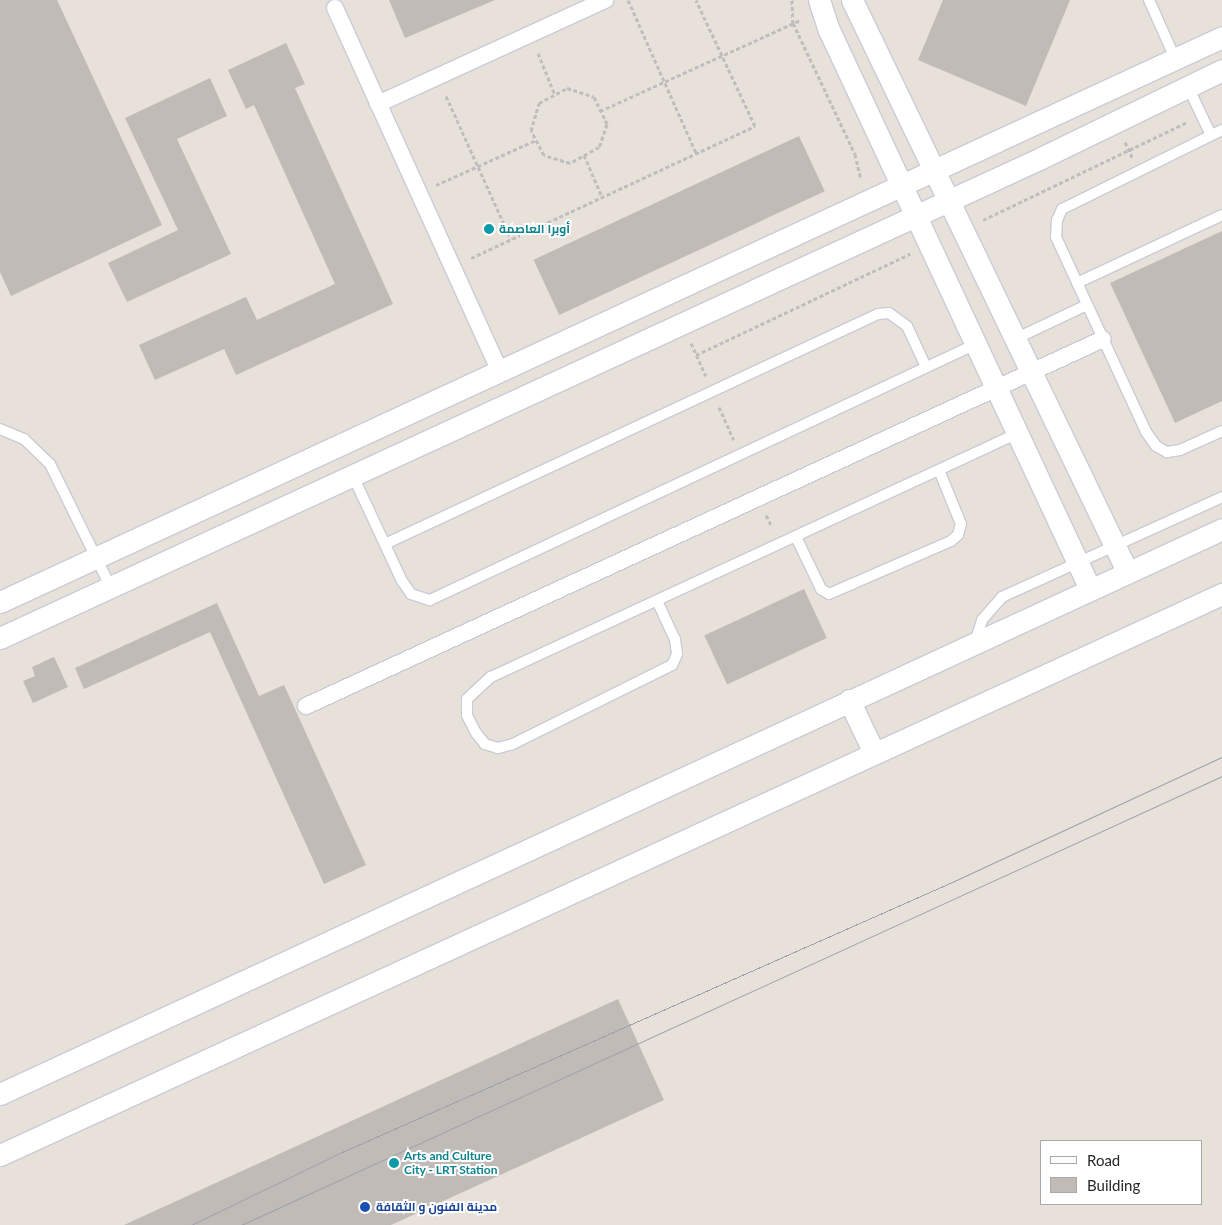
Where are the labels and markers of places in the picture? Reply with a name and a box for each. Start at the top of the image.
place label: أوبرا العاصمة [499,222,570,236]
marker: أوبرا العاصمة [483,223,495,235]
place label: Arts and Culture City - LRT Station [404,1149,498,1177]
marker: Arts and Culture City - LRT Station [388,1157,400,1169]
marker: مدينة الفنون و الثقافة [358,1200,372,1214]
place label: مدينة الفنون و الثقافة [376,1200,497,1214]

